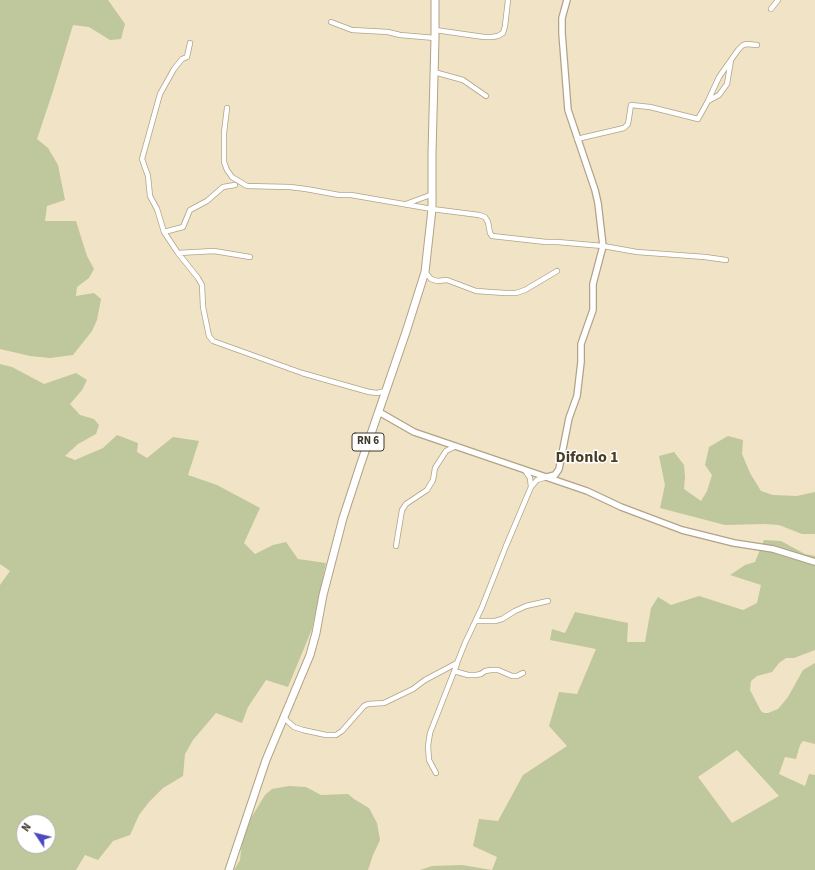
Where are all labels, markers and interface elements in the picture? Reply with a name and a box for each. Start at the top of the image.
road number: RN 6 [352,433,384,451]
district label: Difonlo 1 [555,448,619,468]
north arrow [16,814,56,854]
text: N [18,820,35,835]

